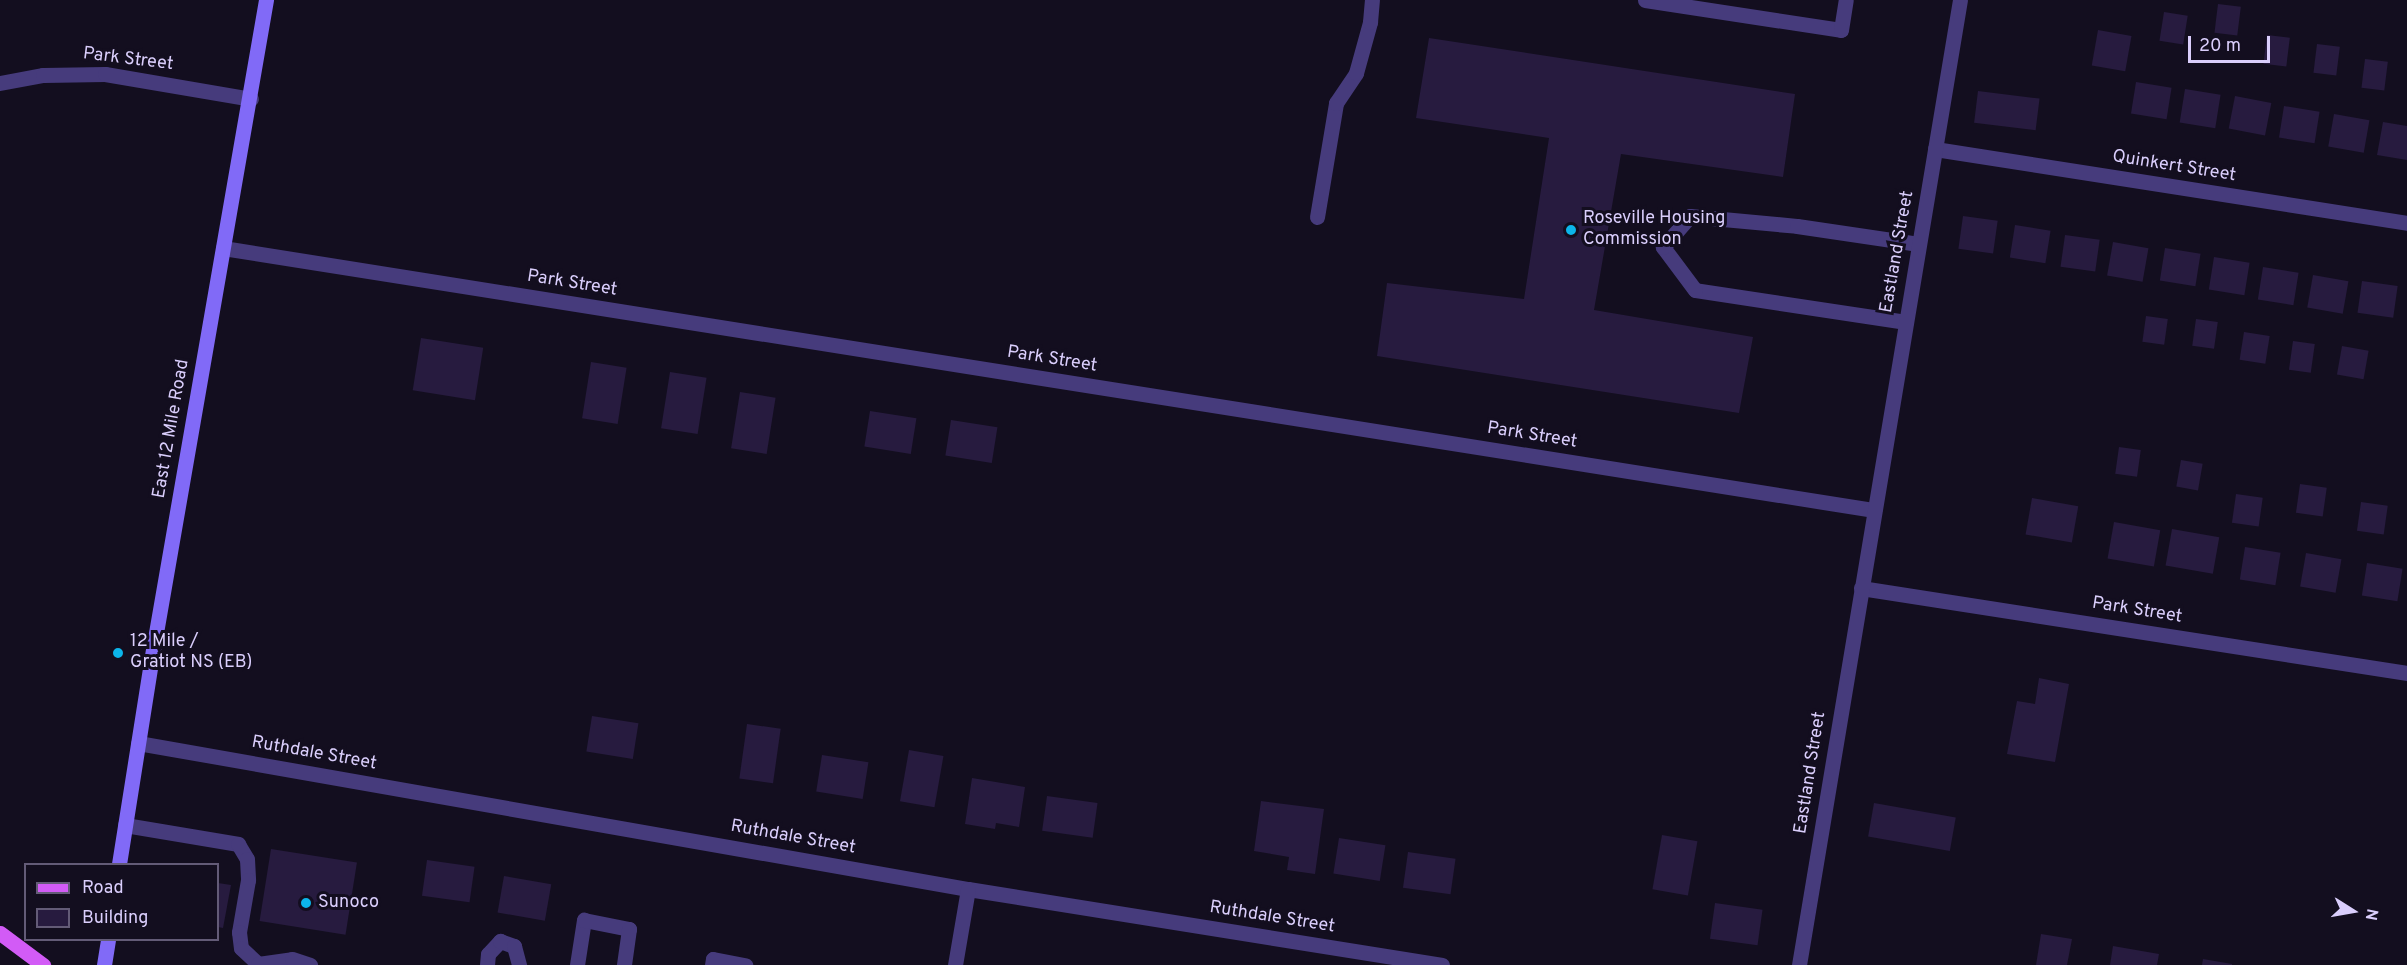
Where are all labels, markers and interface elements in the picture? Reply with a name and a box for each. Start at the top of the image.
scale bar [2191,24,2274,62]
text: 20 m [2199,35,2241,58]
street label: Park Street [82,44,174,76]
street label: Quinkert Street [2111,147,2237,187]
street label: Eastland Street [1877,189,1919,315]
place label: Roseville Housing Commission [1583,209,1725,252]
marker: Roseville Housing Commission [1564,223,1578,237]
street label: Park Street [525,266,619,302]
street label: Park Street [1005,342,1099,378]
street label: East 12 Mile Road [149,358,195,500]
street label: Park Street [1485,418,1579,454]
street label: Park Street [2090,593,2184,629]
place label: 12 Mile / Gratiot NS (EB) [130,632,253,674]
marker: 12 Mile / Gratiot NS (EB) [111,646,125,660]
street label: Eastland Street [1791,710,1831,836]
street label: Ruthdale Street [250,732,378,776]
street label: Ruthdale Street [729,816,857,860]
legend [24,863,219,941]
text: Road [82,877,124,900]
north arrow [2323,881,2383,941]
place label: Sunoco [318,892,379,914]
marker: Sunoco [299,896,313,910]
street label: Ruthdale Street [1208,897,1336,939]
text: Building [82,907,148,930]
text: N [2360,907,2382,922]

